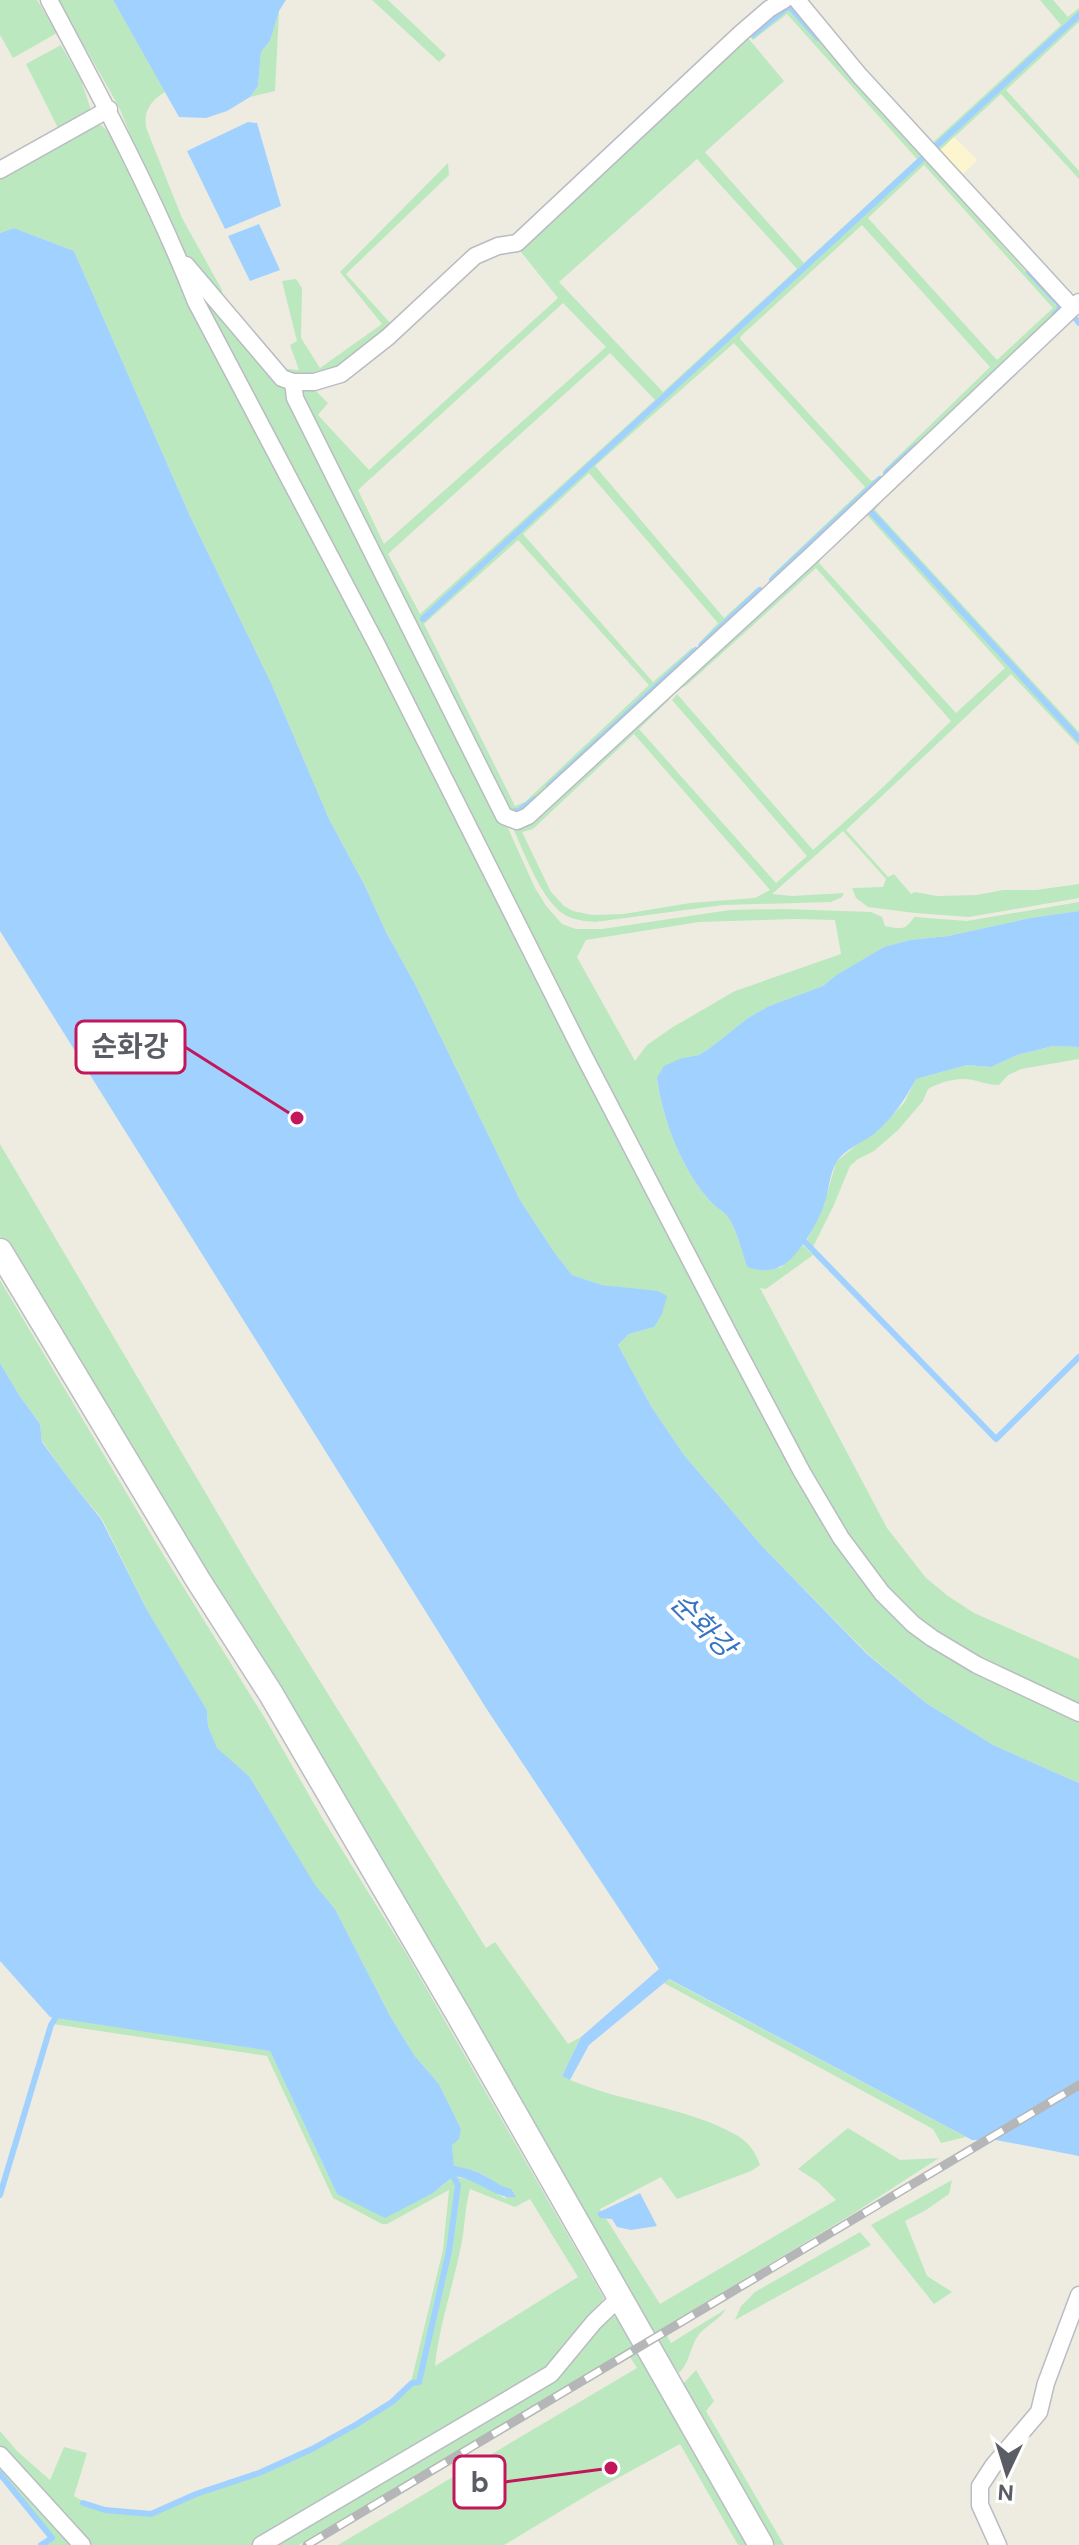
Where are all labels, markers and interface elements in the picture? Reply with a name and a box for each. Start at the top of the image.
callout: 순화강 [76,1021,185,1073]
text: 순화강 [91,1028,169,1065]
water label: 순화강 [663,1585,746,1668]
north arrow [967,2433,1047,2513]
callout: b [454,2456,505,2508]
text: b [471,2464,489,2501]
text: N [997,2477,1015,2507]

